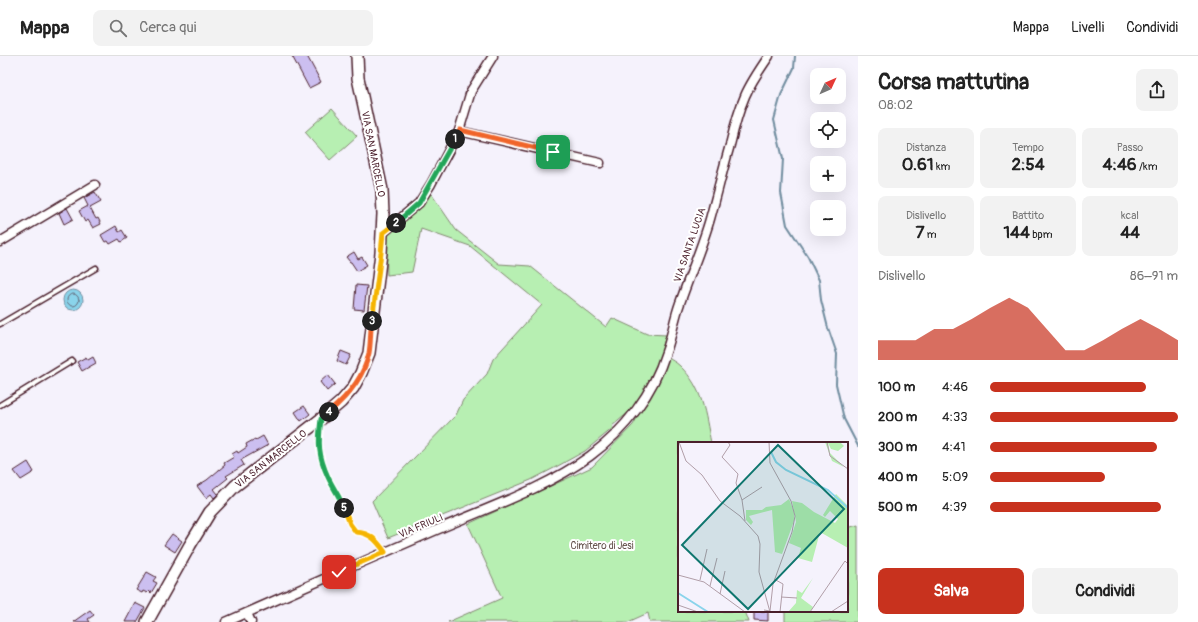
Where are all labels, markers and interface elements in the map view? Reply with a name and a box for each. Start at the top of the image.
search box [93,10,373,46]
text: Mappa [20,16,69,40]
icon: search [107,17,129,39]
text: Cerca qui [139,18,196,37]
text: Mappa [1013,19,1049,36]
text: Livelli [1071,19,1104,36]
text: Condividi [1126,19,1178,36]
north arrow [810,68,846,104]
map controls [810,68,846,236]
text: Corsa mattutina [878,68,1029,96]
button: share [1136,69,1178,111]
text: 08:02 [878,97,913,113]
street label: VIA SAN MARCELLO [359,110,387,198]
button: locate [810,112,846,148]
pin: 1 [445,129,465,149]
text: 1 [453,132,457,145]
pin [536,135,570,169]
icon: arrive [542,141,564,163]
text: Distanza [906,141,946,154]
text: Tempo [1012,141,1044,154]
text: Passo [1117,141,1143,154]
text: 0.61 [902,154,934,175]
text: 2:54 [1011,154,1045,175]
text: 4:46 [1103,154,1137,175]
button: + [810,156,846,192]
text: km [934,160,950,173]
text: /km [1137,160,1157,173]
button: − [810,200,846,236]
street label: VIA SANTA LUCIA [672,206,709,284]
text: Dislivello [906,209,946,222]
text: Battito [1012,209,1044,222]
text: kcal [1121,209,1139,222]
pin: 2 [386,213,406,233]
text: 2 [393,216,399,229]
text: 7 [915,222,924,243]
text: 144 [1003,222,1030,243]
text: 44 [1120,222,1140,243]
text: m [924,228,937,241]
text: bpm [1030,228,1053,241]
text: Dislivello [878,268,926,284]
text: 86–91 m [1130,268,1178,284]
pin: 3 [362,311,382,331]
text: 3 [369,314,375,327]
text: 100 m [878,379,915,395]
text: 4:46 [942,379,968,395]
pin: 4 [319,402,339,422]
text: 4 [326,405,332,418]
text: 200 m [878,409,917,425]
text: 4:33 [942,409,968,425]
street label: VIA SAN MARCELLO [233,427,309,491]
text: 300 m [878,439,917,455]
text: 4:41 [942,439,966,455]
inset map [678,442,848,612]
text: 400 m [878,469,918,485]
text: 5:09 [942,469,968,485]
pin: 5 [334,498,354,518]
text: 500 m [878,499,917,515]
text: 4:39 [942,499,967,515]
text: 5 [341,501,347,514]
street label: VIA FRIULI [397,511,445,541]
park label: Cimitero di Jesi [570,540,634,552]
pin [322,555,356,589]
icon: check [328,561,350,583]
button: Salva [878,568,1024,614]
button: Condividi [1032,568,1178,614]

